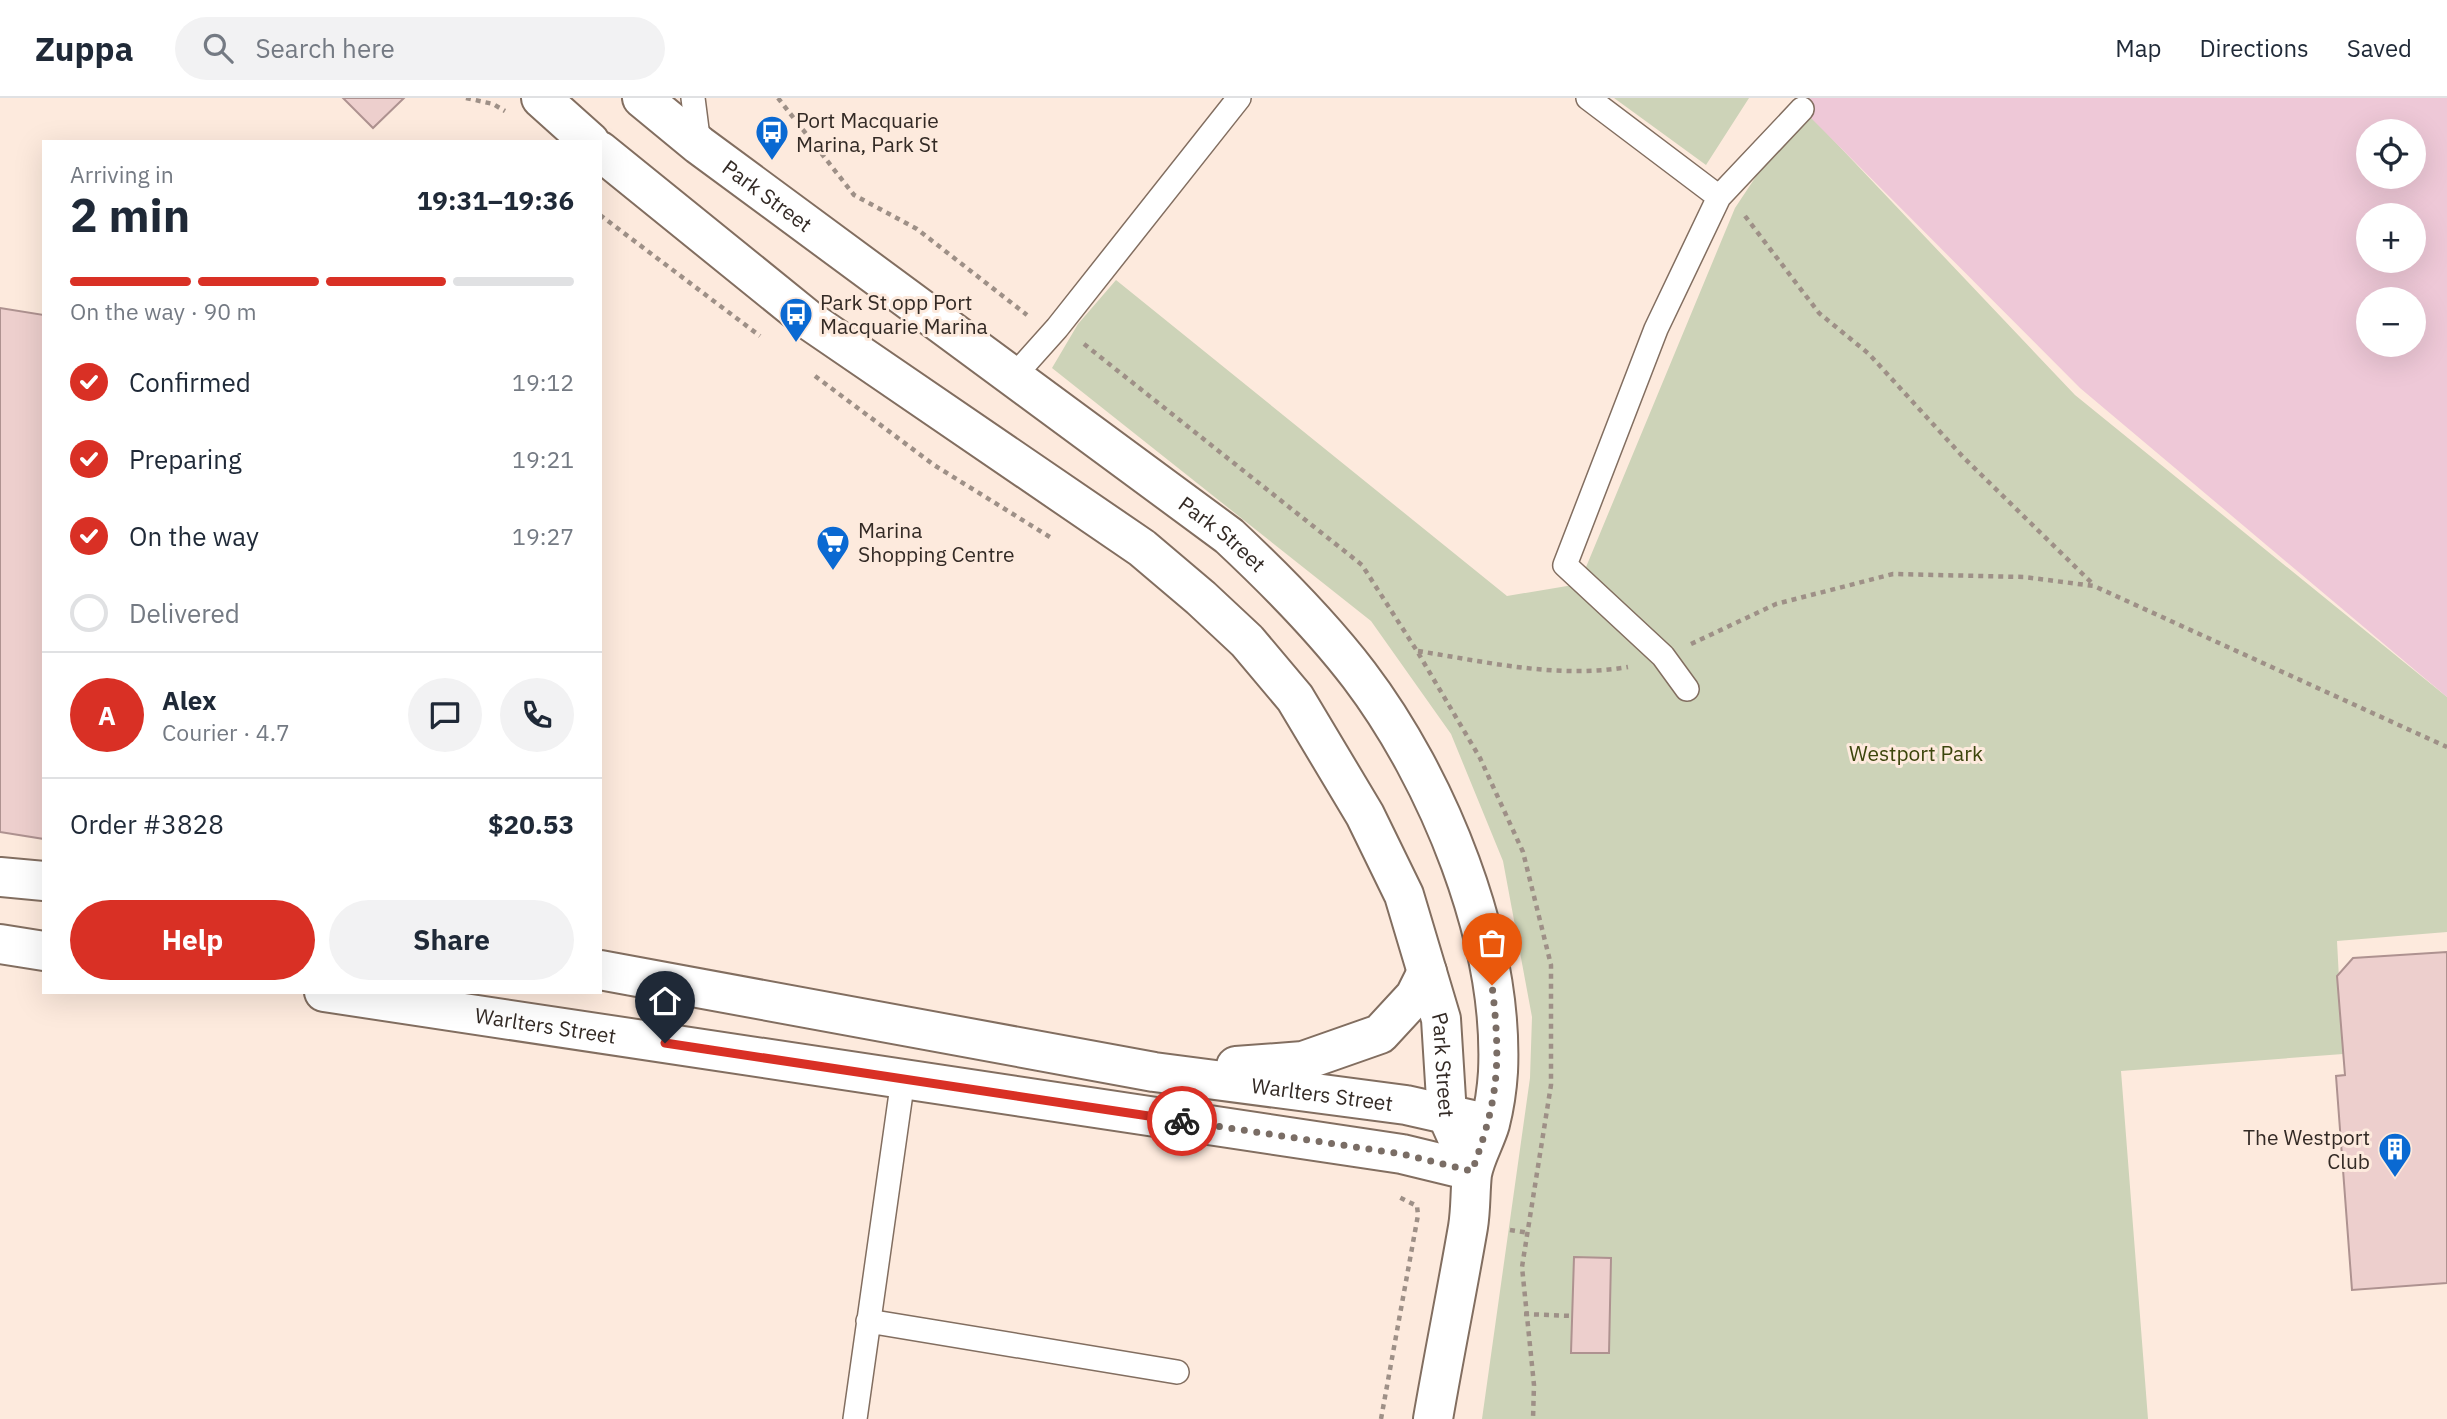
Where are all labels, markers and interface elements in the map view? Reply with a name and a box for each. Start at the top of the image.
search box [175,17,665,80]
text: Zuppa [35,27,133,70]
icon: search [199,29,237,67]
text: Search here [255,31,395,65]
text: Map [2115,32,2161,64]
text: Directions [2199,32,2309,64]
text: Saved [2347,32,2412,64]
place label: Port Macquarie Marina, Park St [796,106,939,158]
bus stop icon: Port Macquarie Marina, Park St [753,113,791,162]
map controls [2356,119,2426,357]
button: locate [2356,119,2426,189]
street label: Park Street [717,153,818,238]
text: Arriving in [70,159,174,189]
text: 19:31–19:36 [417,183,574,217]
text: 2 min [70,185,190,245]
button: + [2356,203,2426,273]
button: − [2356,287,2426,357]
place label: Park St opp Port Macquarie Marina [820,288,988,340]
bus stop icon: Park St opp Port Macquarie Marina [777,295,815,344]
text: On the way · 90 m [70,296,257,326]
icon: check [70,363,108,401]
text: Confirmed [129,365,251,399]
text: 19:12 [512,367,574,397]
icon: check [70,440,108,478]
text: Preparing [129,442,242,476]
text: 19:21 [512,444,574,474]
street label: Park Street [1173,490,1272,578]
place label: Marina Shopping Centre [858,516,1014,568]
icon: check [70,517,108,555]
text: On the way [129,519,259,553]
text: 19:27 [512,521,574,551]
supermarket icon: Marina Shopping Centre [814,523,852,572]
text: Delivered [129,596,240,630]
button: chat [408,678,482,752]
button: phone [500,678,574,752]
text: Alex [162,683,216,717]
text: A [98,698,116,732]
text: Courier · 4.7 [162,717,290,747]
park label: Westport Park [1849,739,1983,767]
text: Order #3828 [70,807,224,841]
text: $20.53 [488,807,574,841]
button: Help [70,900,315,980]
button: Share [329,900,574,980]
pin [1462,913,1522,985]
icon: bag [1473,924,1511,962]
pin [635,971,695,1043]
icon: home [646,982,684,1020]
street label: Warlters Street [473,1001,618,1050]
street label: Park Street [1426,1009,1461,1118]
street label: Warlters Street [1250,1071,1395,1117]
courier [1147,1086,1217,1156]
icon: bike [1163,1102,1201,1140]
place label: The Westport Club [2243,1123,2370,1175]
building icon: The Westport Club [2376,1130,2414,1179]

